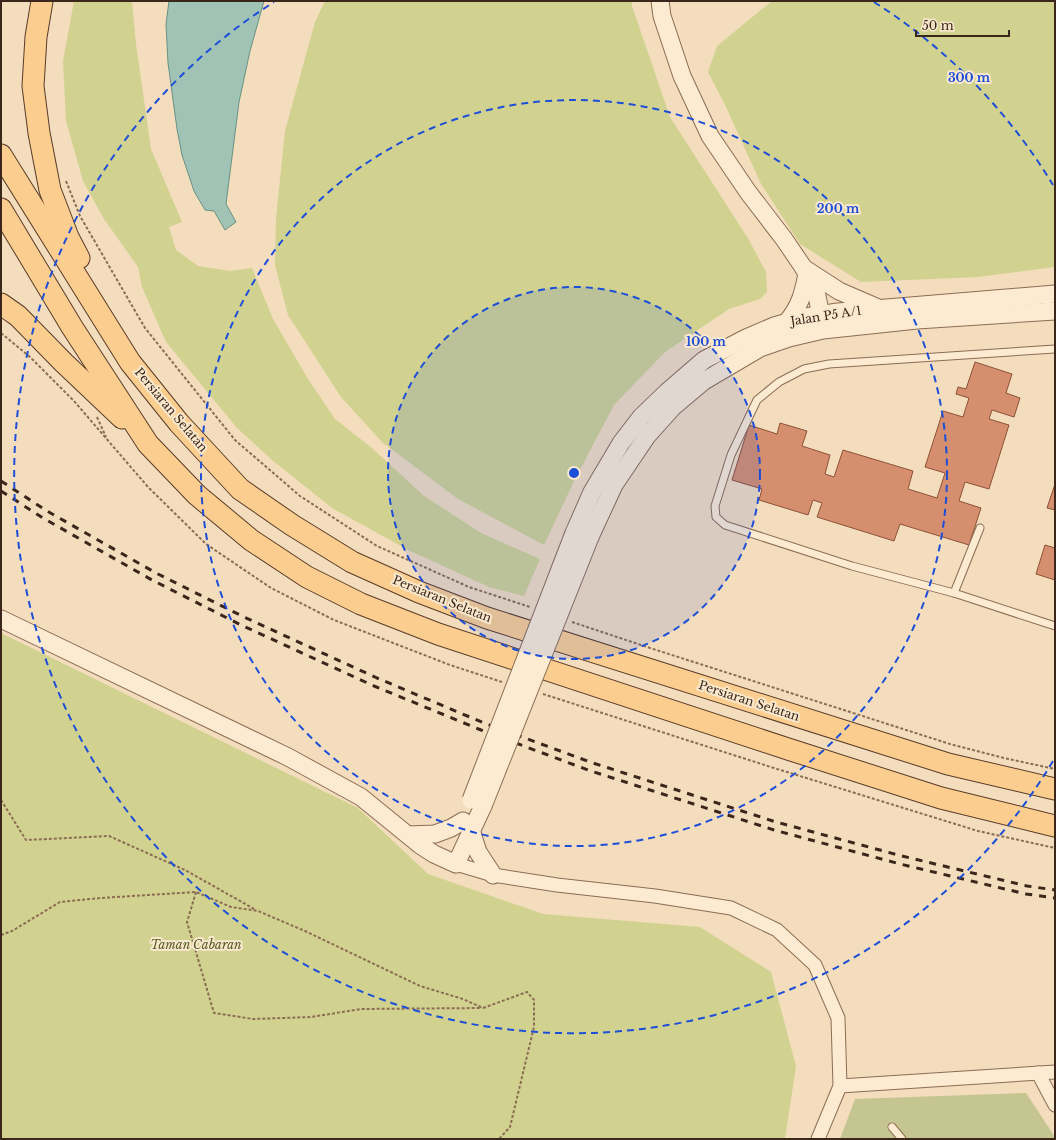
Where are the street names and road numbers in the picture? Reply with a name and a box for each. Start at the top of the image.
street label: Jalan P5 A/1 [787,303,862,329]
street label: Persiaran Selatan [132,364,211,455]
street label: Persiaran Selatan [391,572,494,625]
street label: Persiaran Selatan [697,677,802,724]

